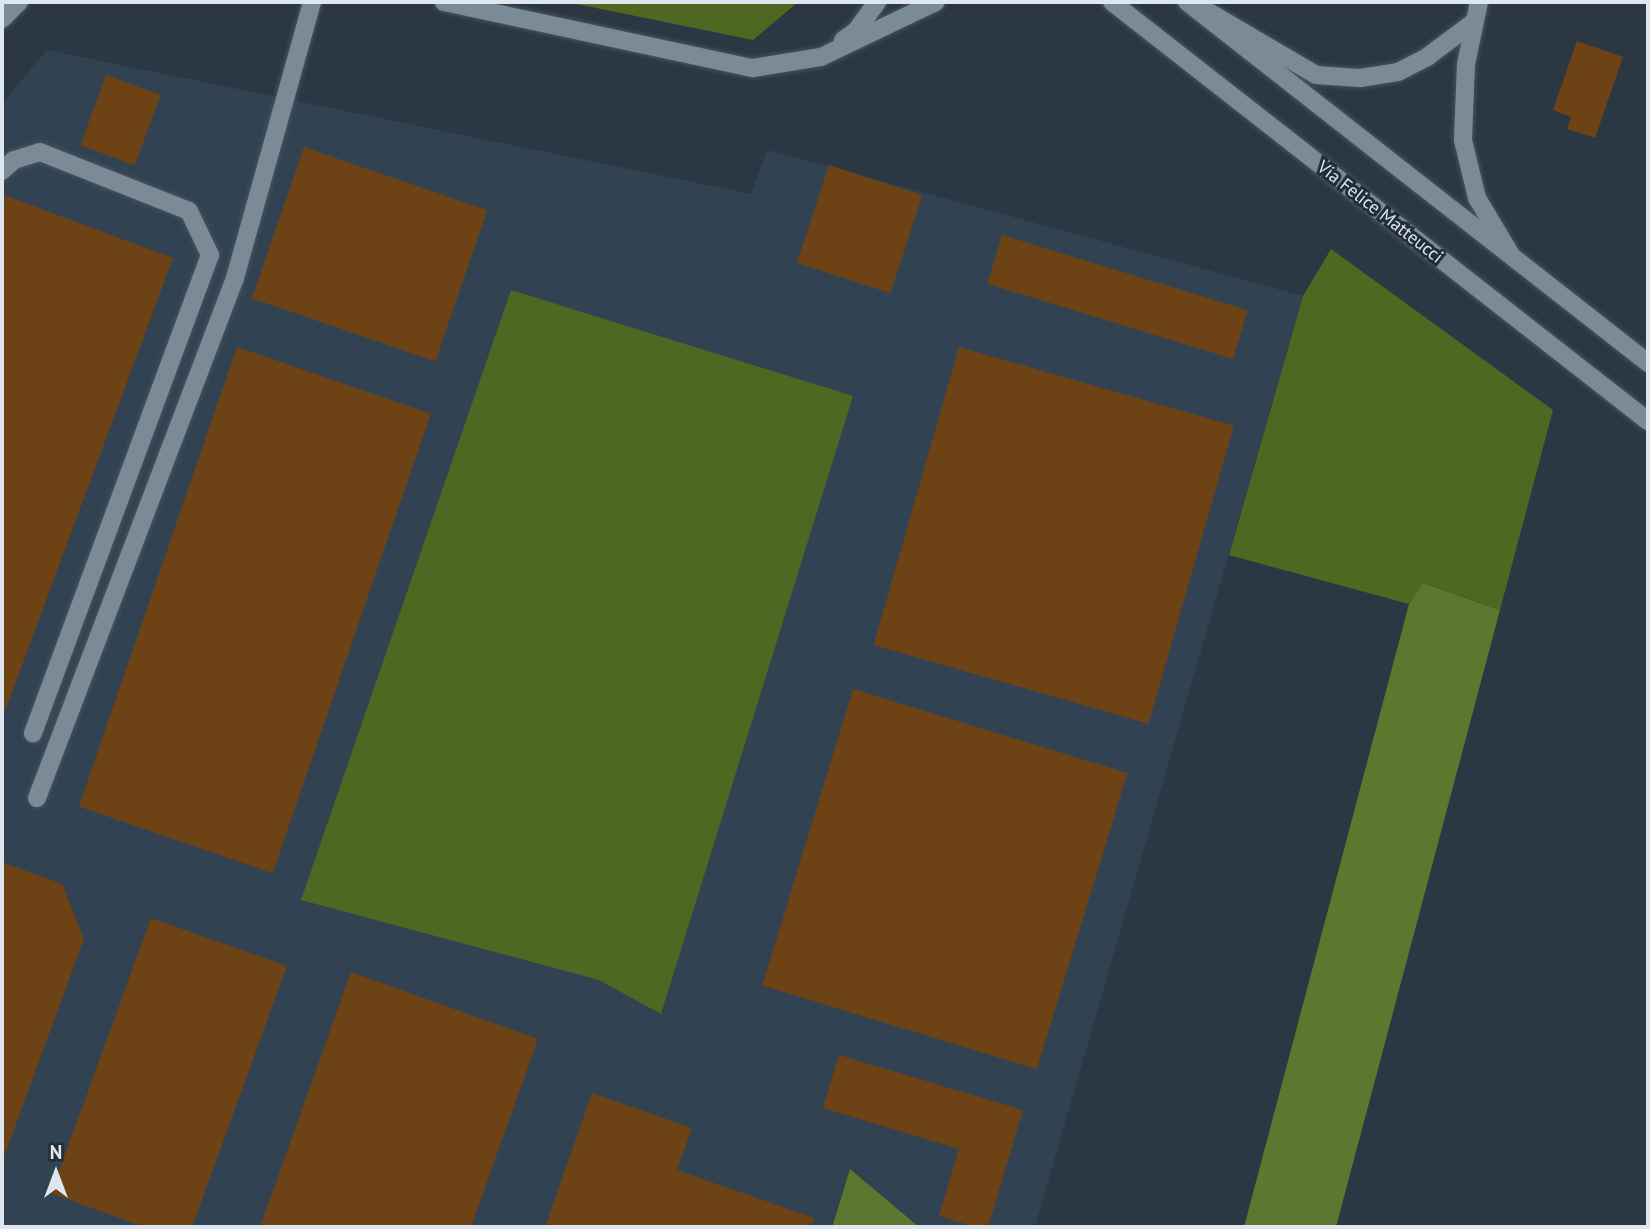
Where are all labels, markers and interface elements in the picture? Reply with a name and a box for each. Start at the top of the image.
street label: Via Felice Matteucci [1313,156,1447,268]
north arrow [21,1138,91,1208]
text: N [50,1140,62,1164]

